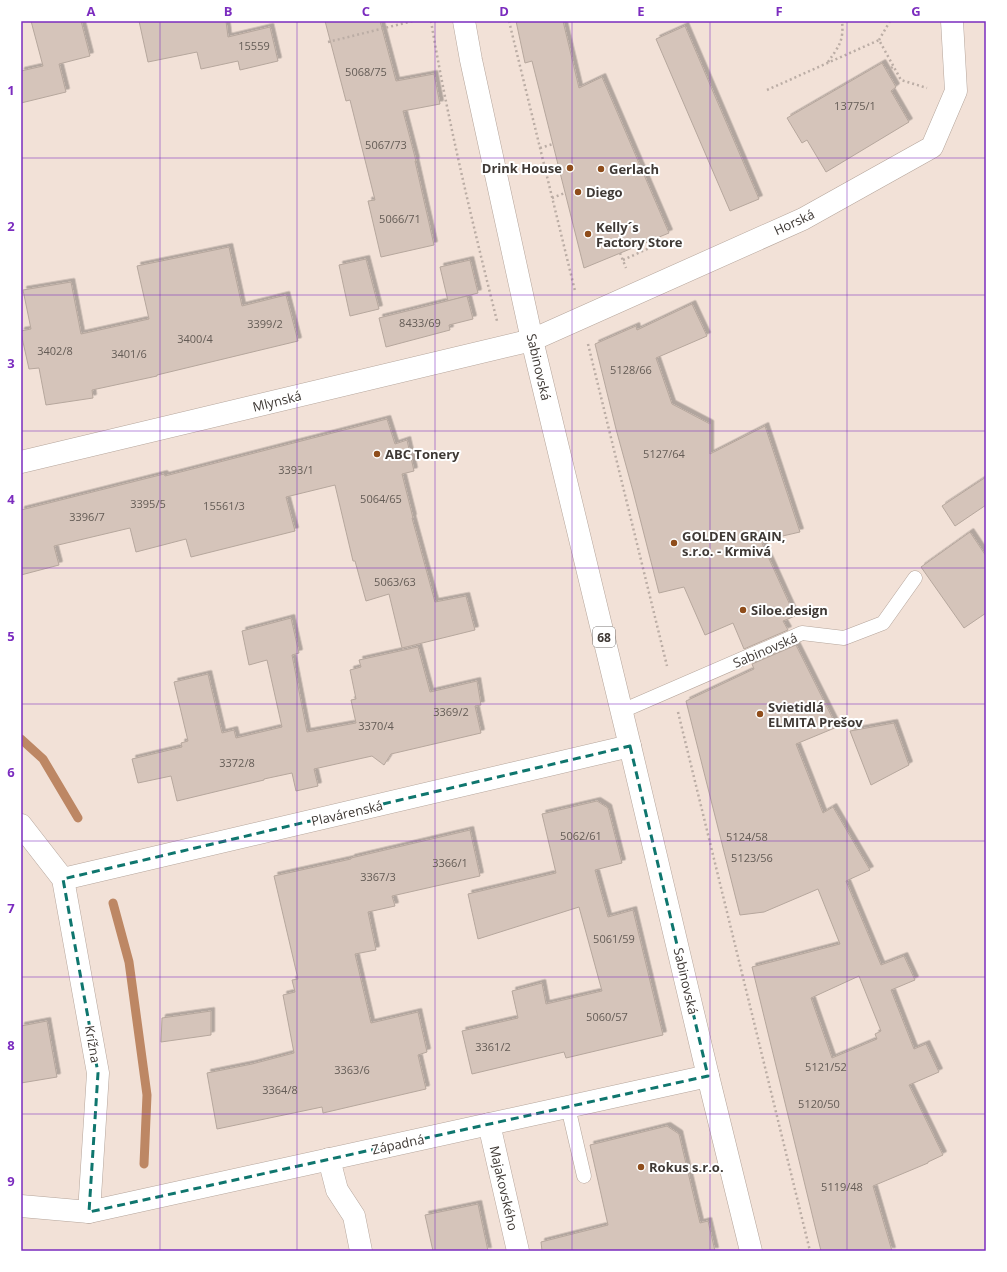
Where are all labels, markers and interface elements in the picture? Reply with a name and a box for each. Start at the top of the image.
text: A [87,2,96,20]
text: B [224,2,233,20]
text: C [362,2,370,20]
text: D [499,2,509,20]
text: E [637,2,645,20]
text: F [775,2,783,20]
text: G [911,2,921,20]
house number: 15559 [238,38,270,53]
house number: 5068/75 [345,64,387,79]
text: 1 [7,81,15,99]
house number: 13775/1 [834,98,876,113]
house number: 5067/73 [365,137,407,152]
place label: Drink House [482,159,562,177]
place label: Gerlach [609,160,659,178]
marker: Drink House [565,163,575,173]
marker: Gerlach [596,164,606,174]
place label: Diego [586,183,623,201]
marker: Diego [573,187,583,197]
street label: Horská [771,205,817,239]
house number: 5066/71 [379,211,421,226]
text: 2 [7,217,15,235]
place label: Kelly´s Factory Store [596,218,683,251]
marker: Kelly´s Factory Store [583,229,593,239]
house number: 8433/69 [399,315,441,330]
house number: 3399/2 [247,316,283,331]
house number: 3400/4 [177,331,213,346]
street label: Sabinovská [523,332,555,402]
house number: 3402/8 [37,343,73,358]
house number: 3401/6 [111,346,147,361]
text: 3 [7,354,15,372]
house number: 5128/66 [610,362,652,377]
street label: Mlynská [251,386,303,416]
place label: ABC Tonery [385,445,460,463]
house number: 5127/64 [643,446,686,461]
marker: ABC Tonery [372,449,382,459]
house number: 3393/1 [278,462,314,477]
text: 4 [7,490,15,508]
house number: 5064/65 [360,491,402,506]
house number: 3395/5 [130,496,166,511]
house number: 15561/3 [203,498,245,513]
house number: 3396/7 [69,509,105,524]
place label: GOLDEN GRAIN, s.r.o. - Krmivá [682,527,786,560]
marker: GOLDEN GRAIN, s.r.o. - Krmivá [669,538,679,548]
house number: 5063/63 [374,574,416,589]
place label: Siloe.design [751,601,828,619]
marker: Siloe.design [738,605,748,615]
text: 5 [7,627,15,645]
road number: 68 [593,627,615,647]
street label: Sabinovská [730,628,800,672]
place label: Svietidlá ELMITA Prešov [768,698,863,731]
house number: 3369/2 [433,704,469,719]
marker: Svietidlá ELMITA Prešov [755,709,765,719]
house number: 3370/4 [358,718,394,733]
house number: 3372/8 [219,755,255,770]
text: 6 [7,763,15,781]
street label: Plavárenská [309,796,385,830]
house number: 5062/61 [560,828,602,843]
house number: 5124/58 [726,829,768,844]
house number: 5123/56 [731,850,773,865]
house number: 3366/1 [432,855,468,870]
house number: 3367/3 [360,869,396,884]
text: 7 [7,899,15,917]
house number: 5061/59 [593,931,635,946]
street label: Sabinovská [670,946,702,1016]
house number: 5060/57 [586,1009,628,1024]
street label: Krížna [81,1024,105,1064]
text: 8 [7,1036,15,1054]
house number: 3361/2 [475,1039,511,1054]
house number: 5121/52 [805,1059,847,1074]
house number: 3363/6 [334,1062,370,1077]
house number: 3364/8 [262,1082,298,1097]
house number: 5120/50 [798,1096,840,1111]
street label: Západná [370,1130,426,1158]
street label: Majakovského [485,1144,523,1232]
place label: Rokus s.r.o. [649,1158,724,1176]
marker: Rokus s.r.o. [636,1162,646,1172]
text: 9 [7,1172,15,1190]
house number: 5119/48 [821,1179,863,1194]

